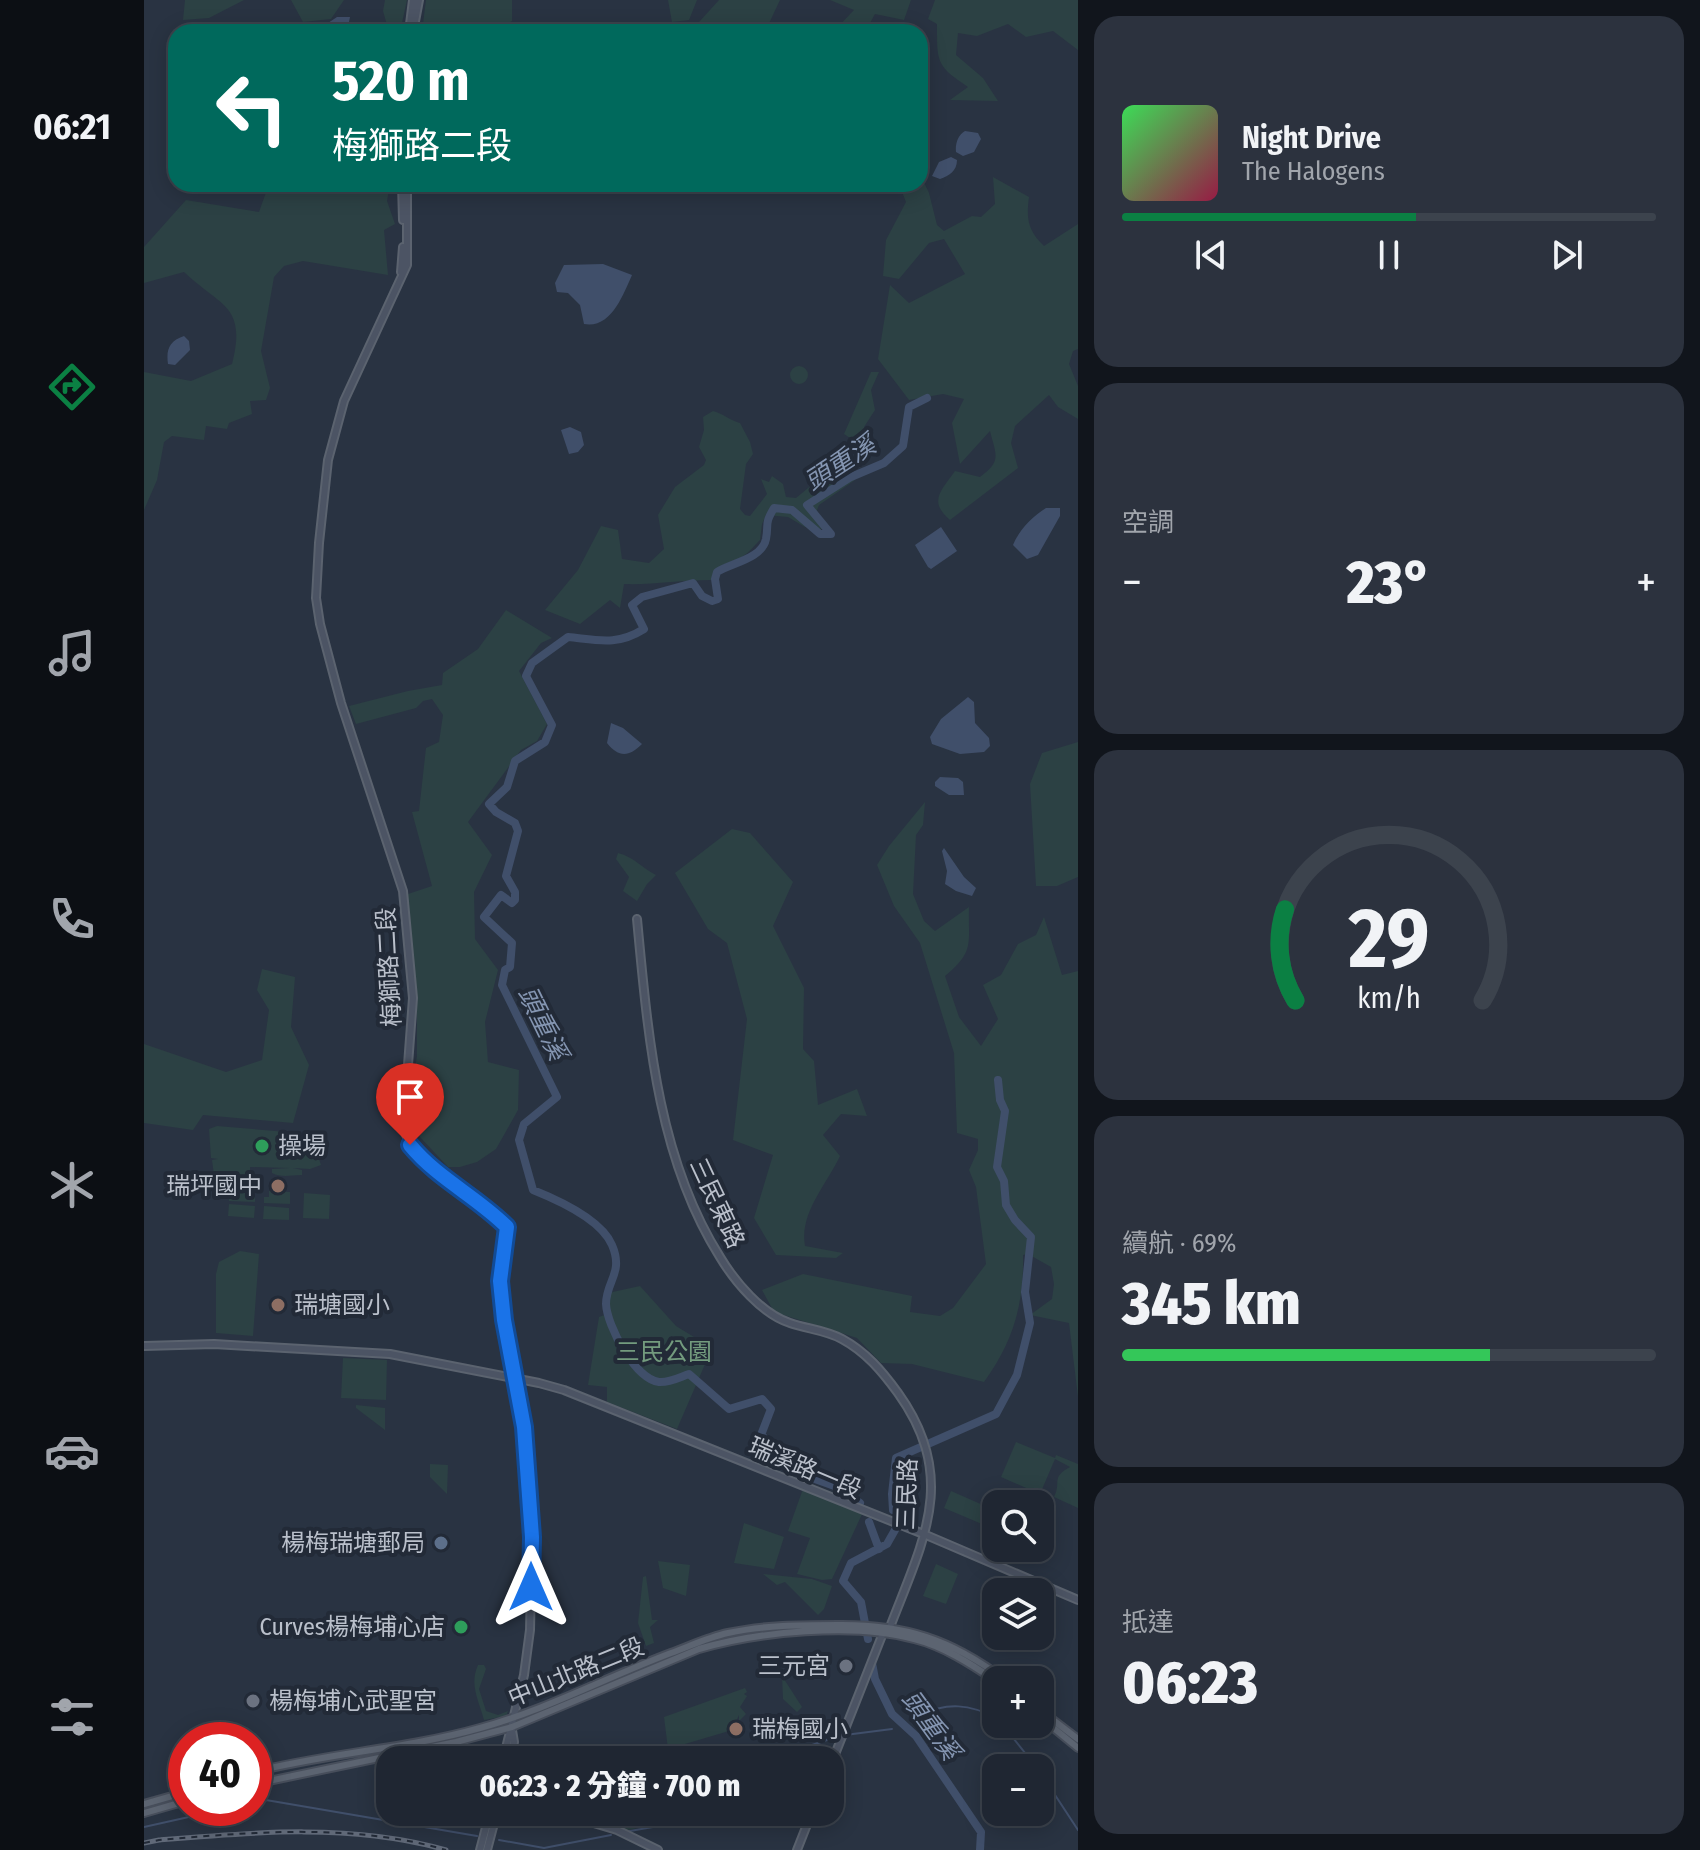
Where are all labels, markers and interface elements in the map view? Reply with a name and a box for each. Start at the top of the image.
text: 520 m [332,48,470,115]
icon: left [200,56,304,160]
text: 06:21 [33,105,111,149]
text: Night Drive [1242,120,1381,156]
text: 梅獅路二段 [332,124,512,168]
text: The Halogens [1242,156,1385,187]
icon: previous [1189,233,1233,277]
icon: pause [1367,233,1411,277]
icon: next [1545,233,1589,277]
icon: directions [44,359,100,415]
water label: 頭重溪 [799,427,885,498]
text: 空調 [1122,507,1174,538]
text: 23° [1346,547,1431,619]
text: − [1122,556,1142,609]
text: + [1636,556,1656,609]
icon: music [44,625,100,681]
text: 29 [1347,889,1430,989]
icon: phone [44,891,100,947]
street label: 梅獅路二段 [372,906,406,1028]
water label: 頭重溪 [512,981,575,1069]
text: km/h [1357,981,1421,1016]
pin [376,1063,444,1145]
icon: arrive [388,1075,432,1119]
place label: 操場 [278,1132,326,1160]
marker: 操場 [253,1137,271,1155]
street label: 三民東路 [684,1154,750,1252]
icon: climate [44,1157,100,1213]
place label: 瑞坪國中 [166,1172,262,1200]
marker: 瑞坪國中 [269,1177,287,1195]
text: 續航 · 69% [1122,1228,1236,1259]
text: 345 km [1122,1268,1301,1340]
place label: 瑞塘國小 [294,1291,390,1319]
marker: 瑞塘國小 [269,1296,287,1314]
park label: 三民公園 [616,1338,712,1366]
icon: car [44,1423,100,1479]
street label: 瑞溪路一段 [744,1432,866,1504]
street label: 三民路 [892,1458,922,1530]
map controls [982,1490,1054,1826]
button: search [982,1490,1054,1562]
place label: 楊梅瑞塘郵局 [281,1529,425,1557]
marker: 楊梅瑞塘郵局 [432,1534,450,1552]
position arrow [489,1545,573,1629]
button: layers [982,1578,1054,1650]
text: 抵達 [1122,1607,1174,1638]
place label: Curves楊梅埔心店 [260,1613,445,1641]
marker: Curves楊梅埔心店 [452,1618,470,1636]
street label: 中山北路二段 [504,1632,648,1712]
text: 06:23 [1122,1647,1258,1719]
place label: 三元宮 [758,1652,830,1680]
marker: 三元宮 [837,1657,855,1675]
button: + [982,1666,1054,1738]
water label: 頭重溪 [895,1685,968,1769]
place label: 楊梅埔心武聖宮 [269,1687,437,1715]
icon: filters [44,1689,100,1745]
marker: 楊梅埔心武聖宮 [244,1692,262,1710]
place label: 瑞梅國小 [752,1715,848,1743]
marker: 瑞梅國小 [727,1720,745,1738]
speed limit sign: 40 [168,1722,272,1826]
button: − [982,1754,1054,1826]
text: 06:23 · 2 分鐘 · 700 m [480,1768,740,1804]

